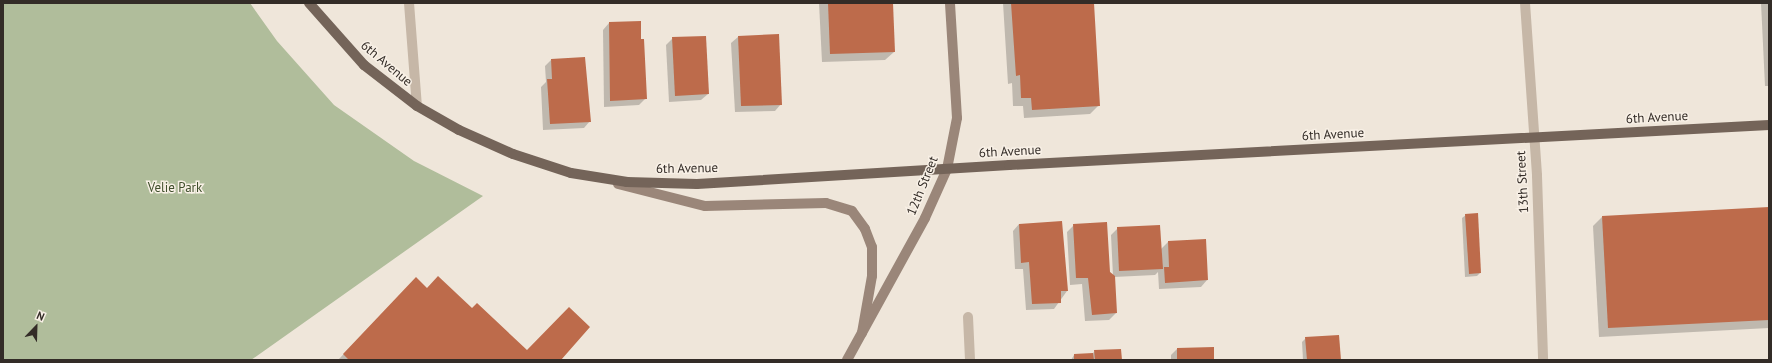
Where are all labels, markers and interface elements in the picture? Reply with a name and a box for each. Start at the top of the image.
street label: 6th Avenue [357,38,415,90]
street label: 6th Avenue [1625,109,1689,127]
street label: 6th Avenue [1301,126,1365,144]
street label: 6th Avenue [978,143,1042,161]
street label: 13th Street [1514,150,1532,214]
street label: 12th Street [904,154,942,218]
street label: 6th Avenue [656,161,718,177]
park label: Velie Park [148,180,202,196]
north arrow [16,307,56,347]
text: N [35,308,47,324]

